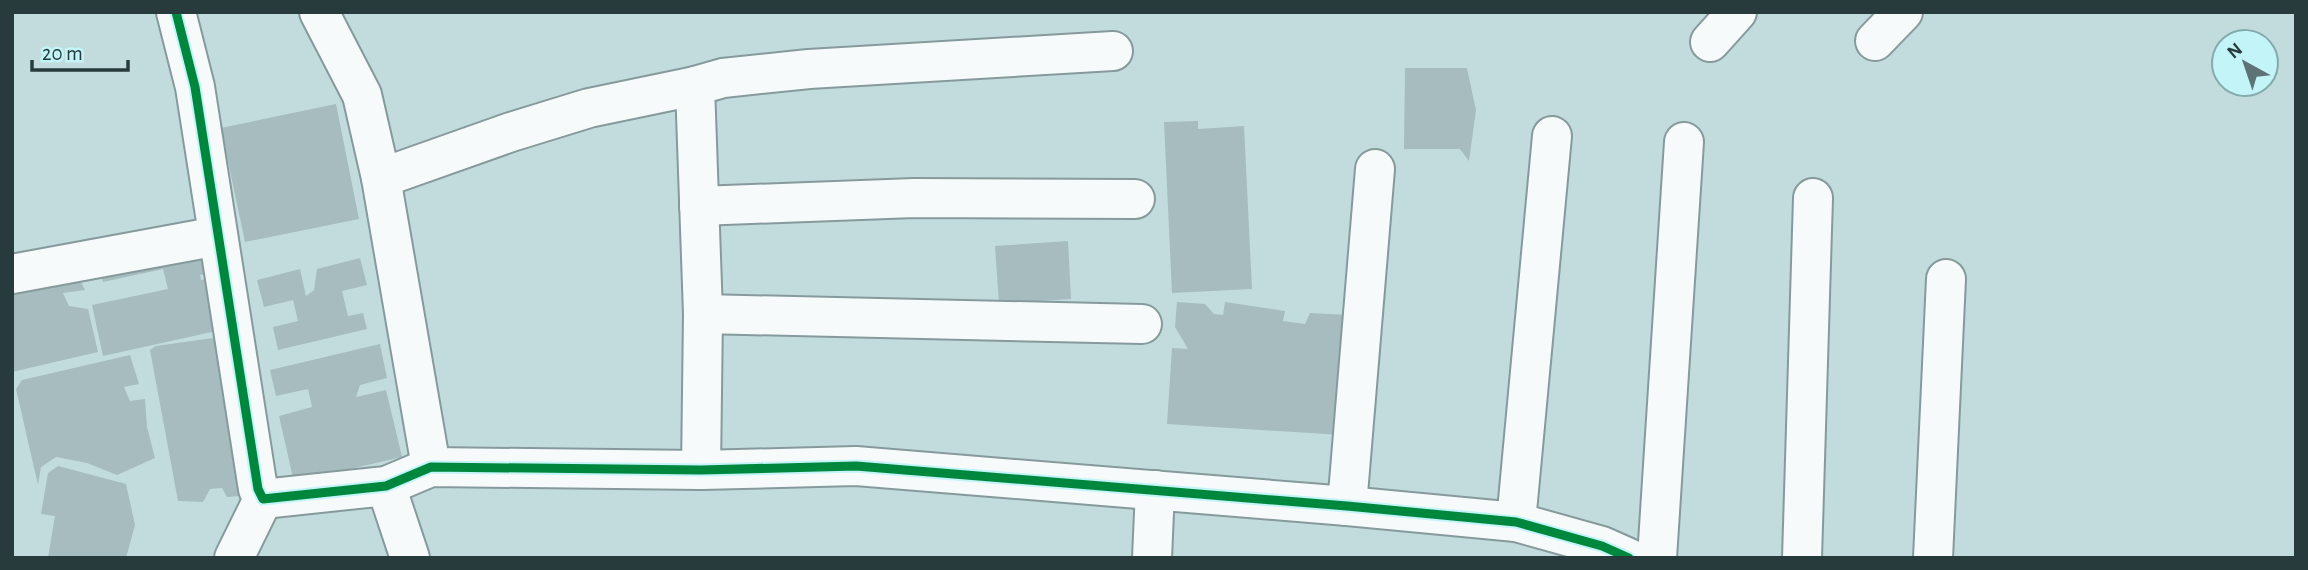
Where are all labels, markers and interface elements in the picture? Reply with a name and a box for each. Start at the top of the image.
scale bar [32,28,128,72]
north arrow [2210,28,2280,98]
text: N [2224,40,2246,63]
text: 20 m [42,43,83,64]

